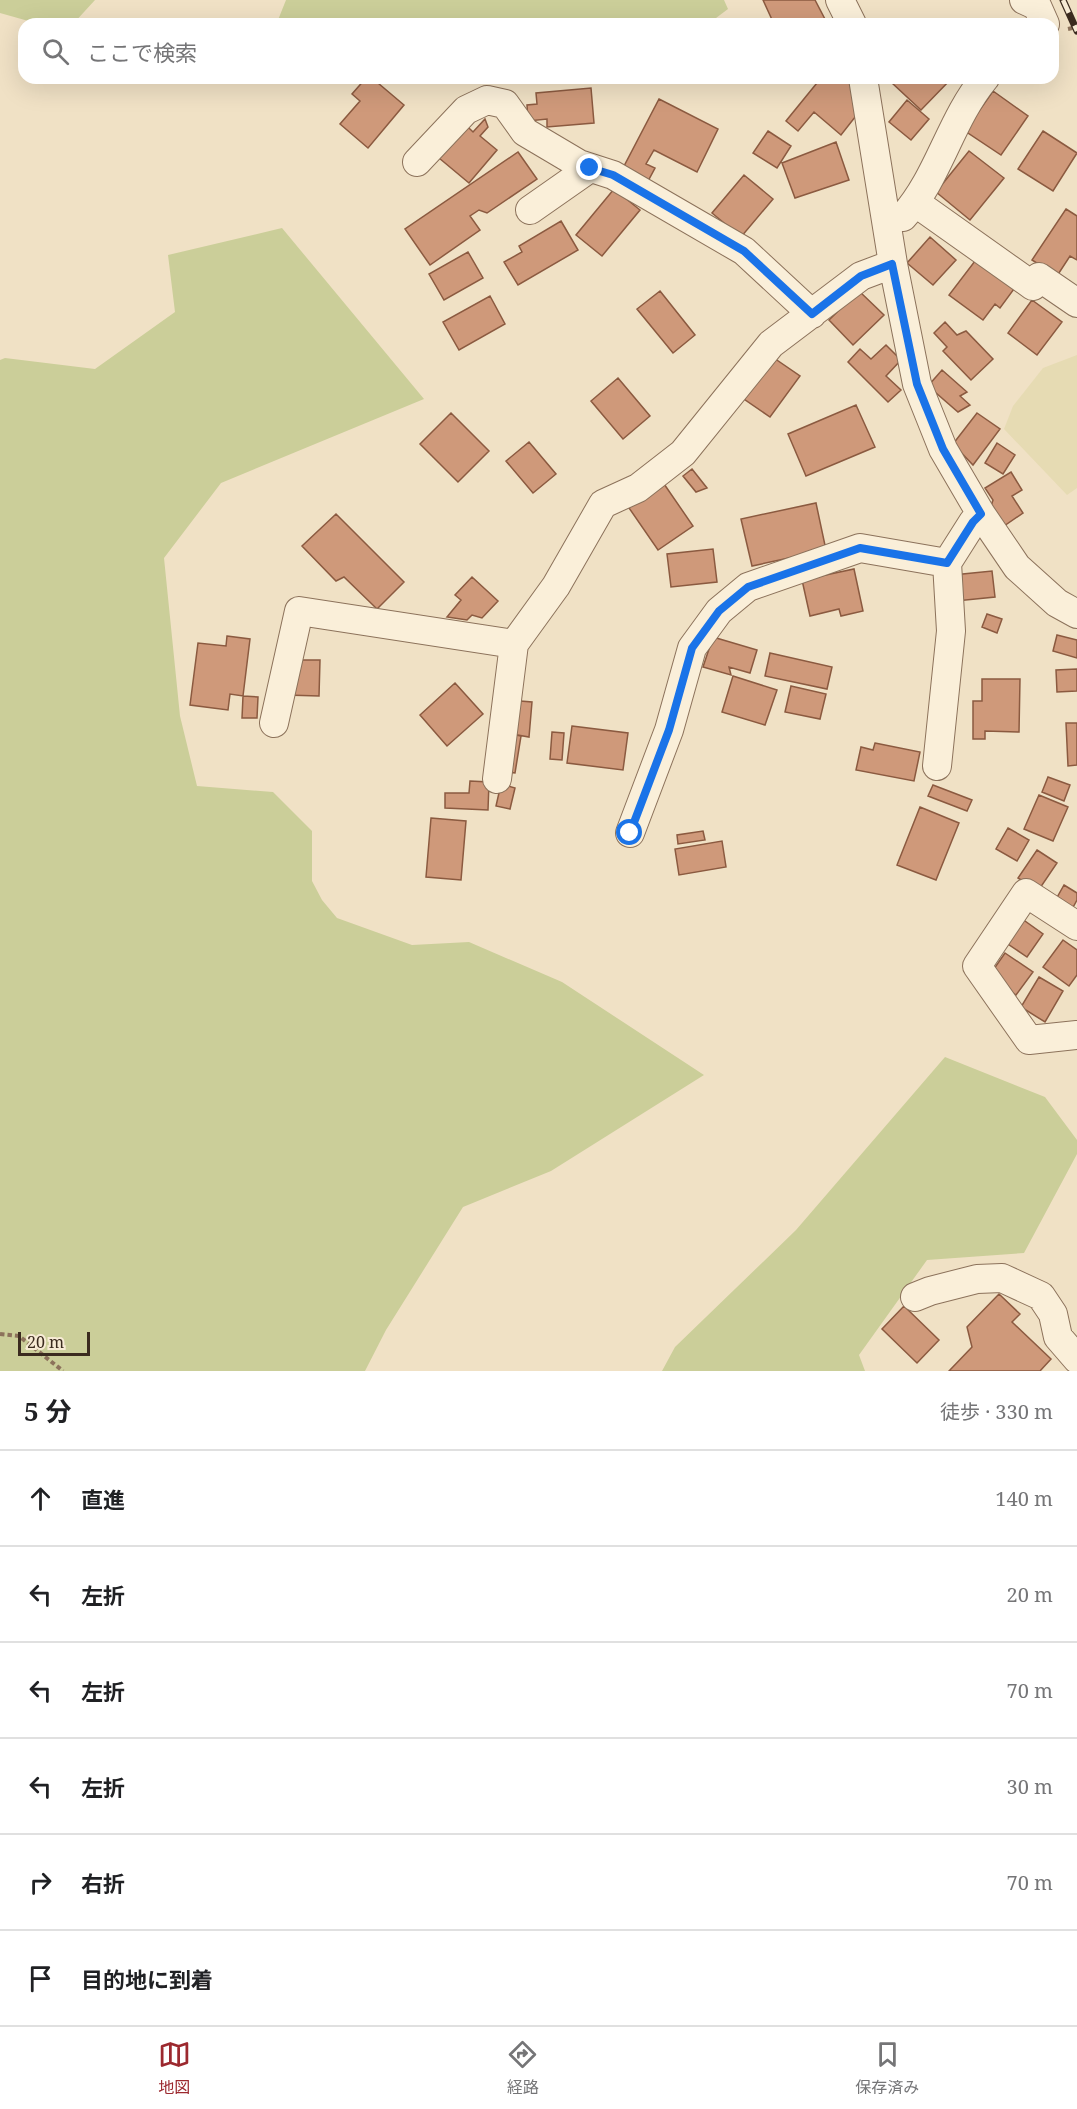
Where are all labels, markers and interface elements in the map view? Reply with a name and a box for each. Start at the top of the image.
search box [18,18,1059,84]
icon: search [39,35,72,68]
text: ここで検索 [87,37,197,67]
route end [576,154,602,180]
route start [616,819,642,845]
scale bar [18,1329,90,1356]
text: 20 m [27,1331,64,1353]
text: 5 分 [24,1393,71,1429]
text: 徒歩 · 330 m [940,1398,1053,1425]
icon: ahead [24,1482,57,1515]
text: 直進 [81,1484,125,1514]
text: 140 m [995,1485,1053,1512]
icon: left [24,1578,57,1611]
text: 左折 [81,1580,125,1610]
text: 20 m [1007,1581,1053,1608]
icon: left [24,1674,57,1707]
text: 左折 [81,1676,125,1706]
text: 70 m [1007,1677,1053,1704]
icon: left [24,1770,57,1803]
text: 左折 [81,1772,125,1802]
text: 30 m [1007,1773,1053,1800]
icon: right [24,1866,57,1899]
text: 右折 [81,1868,125,1898]
text: 70 m [1007,1869,1053,1896]
icon: arrive [24,1962,57,1995]
text: 目的地に到着 [81,1964,213,1994]
tab: 地図 [158,2038,191,2098]
tab: 経路 [506,2038,539,2098]
tab: 保存済み [855,2038,919,2098]

